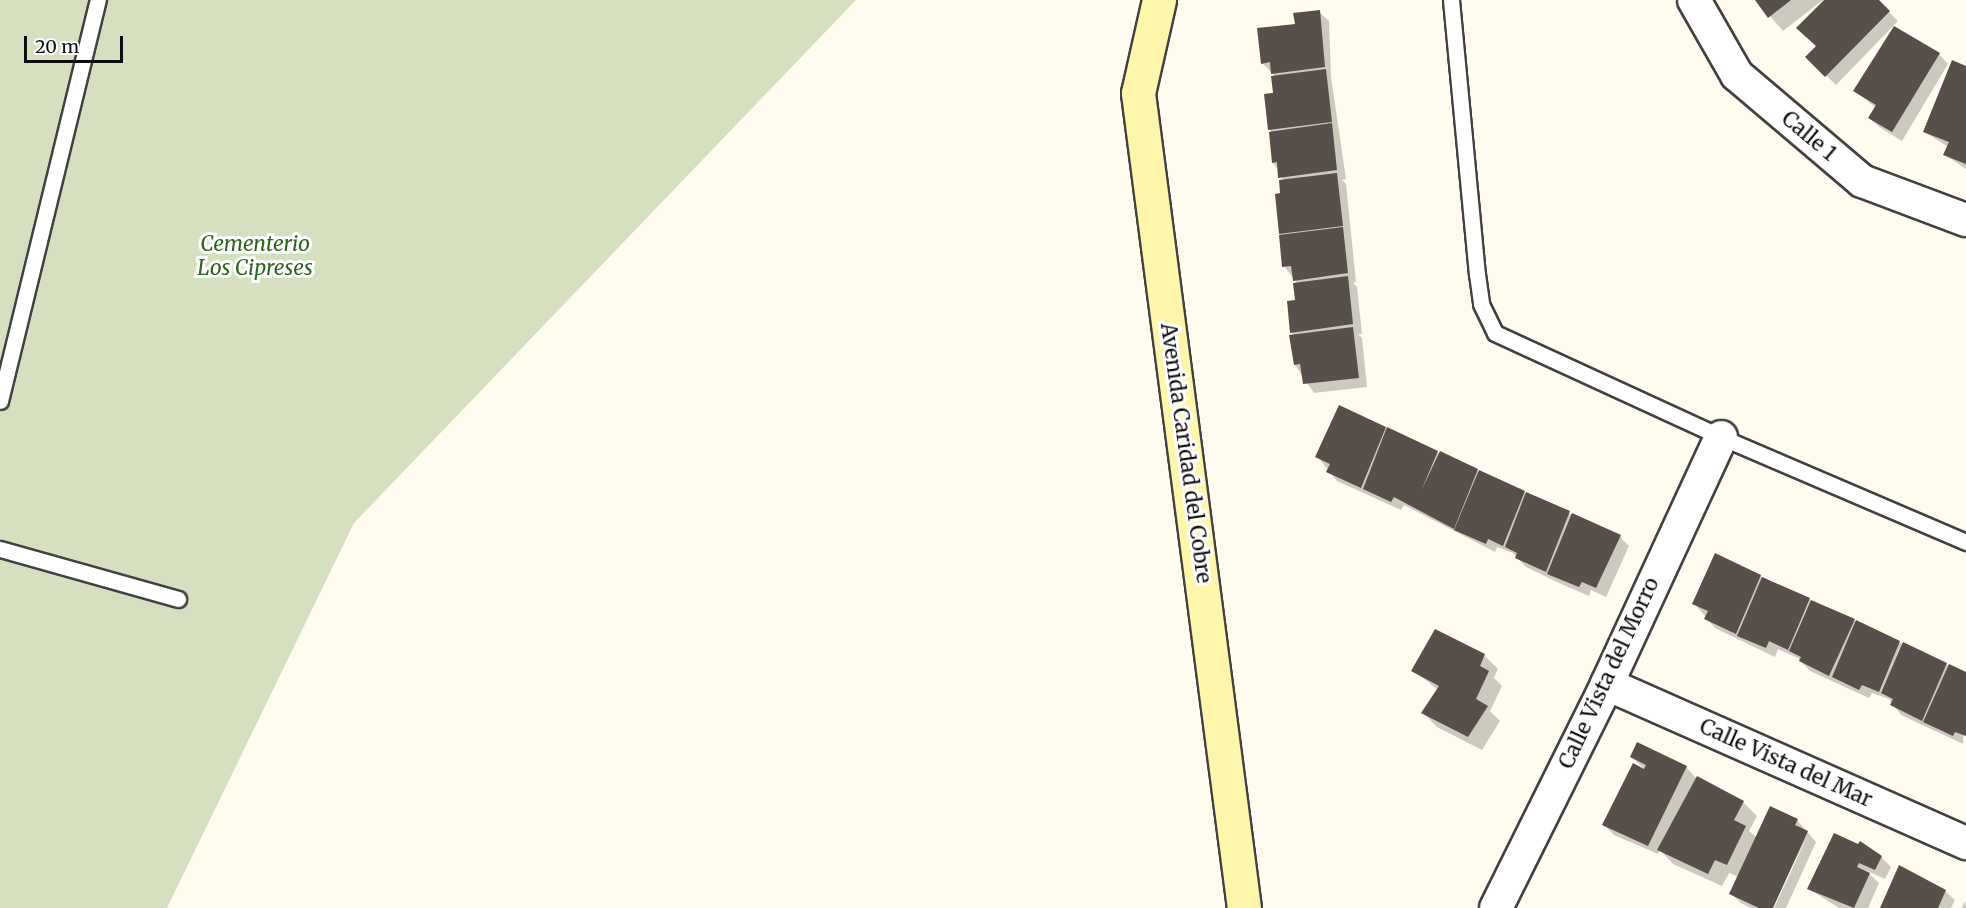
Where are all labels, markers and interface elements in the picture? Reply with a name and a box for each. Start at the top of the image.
scale bar [27,24,126,62]
text: 20 m [35,35,79,58]
street label: Calle 1 [1776,106,1842,166]
park label: Cementerio Los Cipreses [197,231,313,281]
street label: Avenida Caridad del Cobre [1155,321,1217,585]
street label: Calle Vista del Morro [1554,573,1664,773]
street label: Calle Vista del Mar [1696,714,1876,812]

